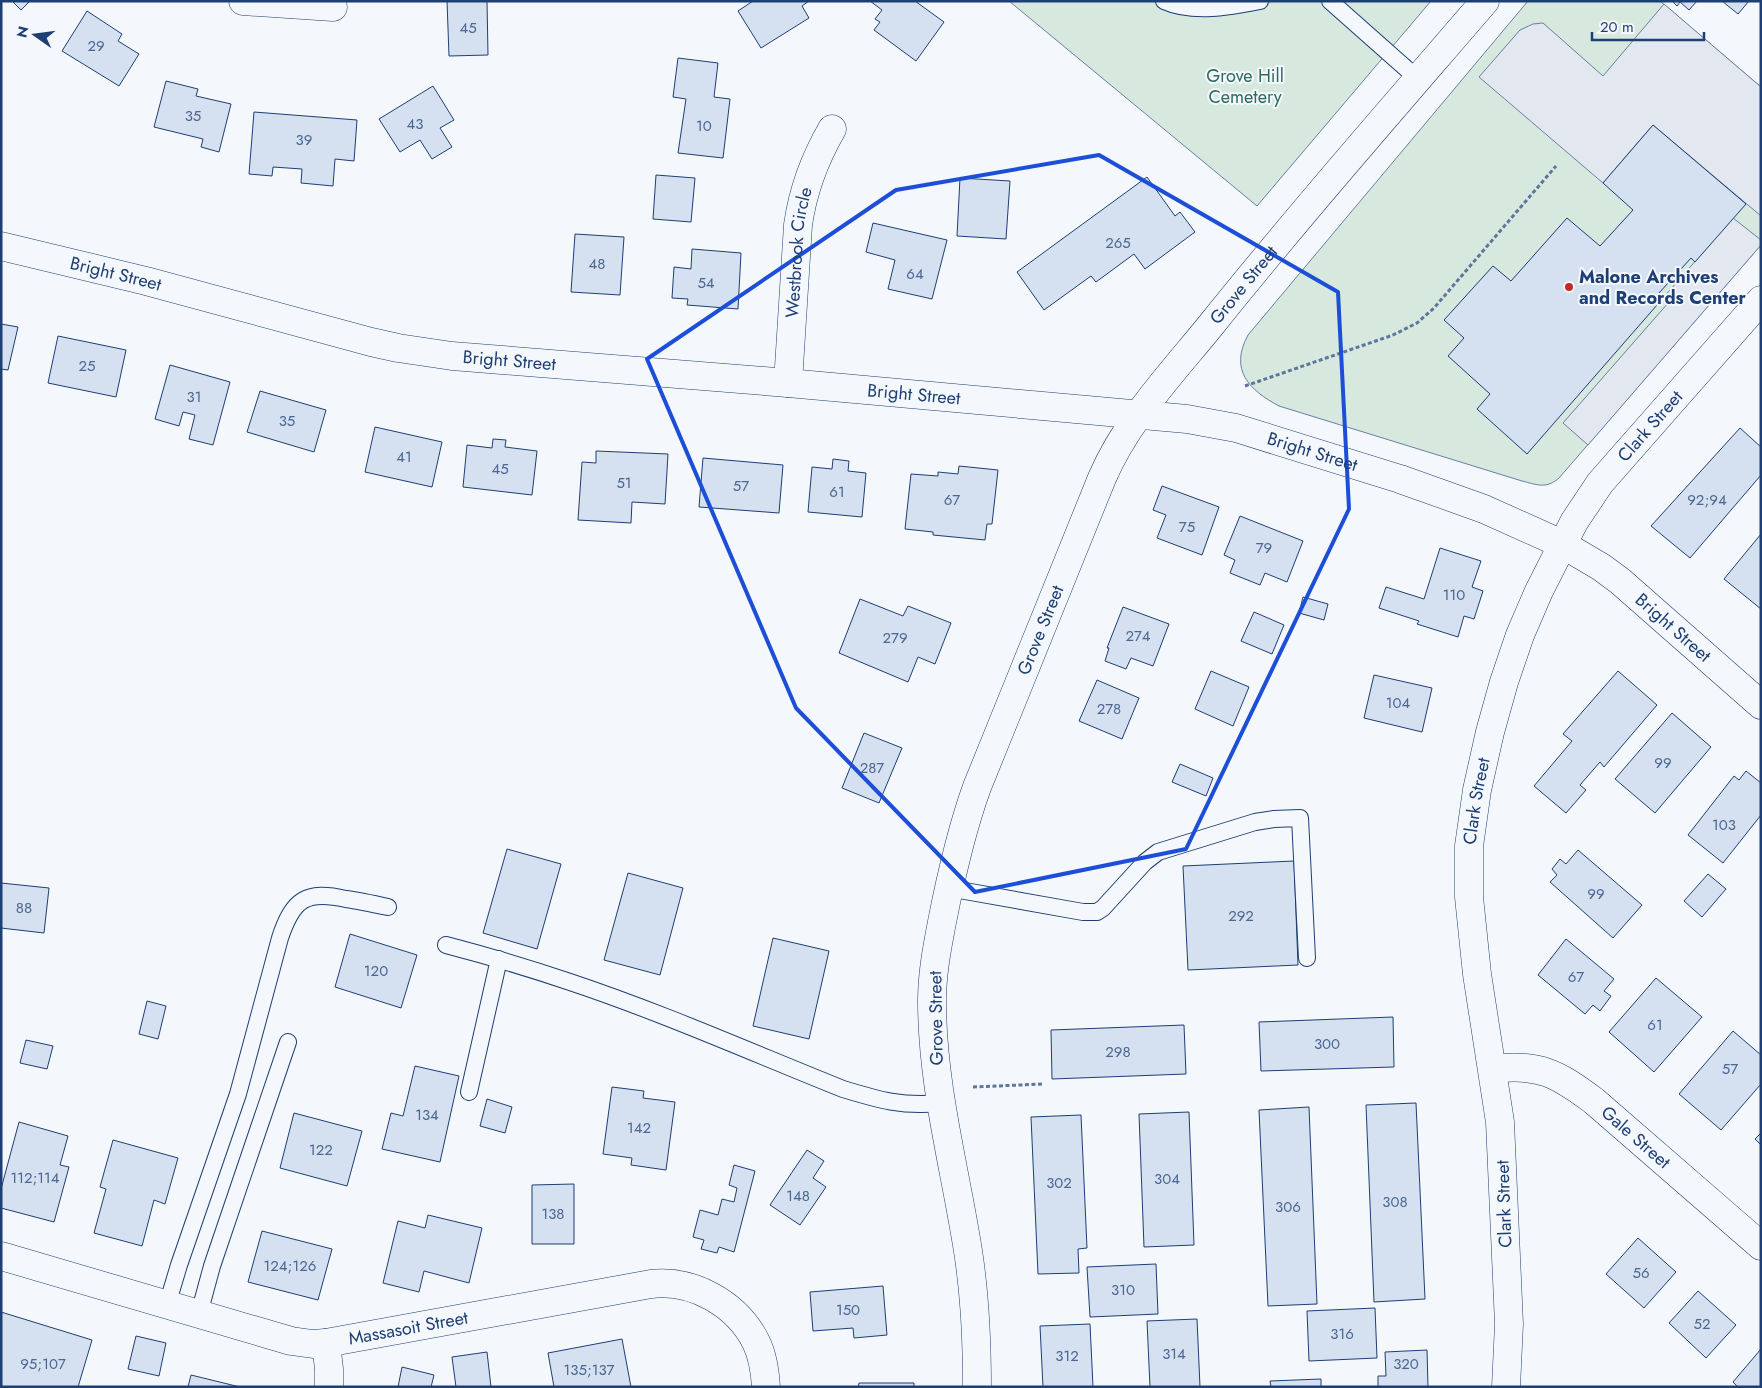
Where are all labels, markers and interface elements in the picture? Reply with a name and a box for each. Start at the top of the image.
north arrow [10,10,60,60]
scale bar [1592,10,1704,42]
text: 20 m [1600,16,1634,38]
house number: 45 [459,17,477,39]
text: N [11,24,33,40]
house number: 29 [87,35,105,57]
park label: Grove Hill Cemetery [1206,63,1284,110]
house number: 35 [185,105,201,127]
house number: 43 [407,113,423,135]
house number: 10 [696,115,712,137]
house number: 39 [296,129,312,151]
street label: Westbrook Circle [779,184,819,319]
house number: 265 [1105,232,1131,254]
street label: Grove Street [1203,240,1284,330]
street label: Bright Street [67,250,165,298]
house number: 48 [589,253,605,275]
house number: 64 [906,263,924,285]
place label: Malone Archives and Records Center [1579,264,1746,311]
house number: 54 [697,272,715,294]
marker: Malone Archives and Records Center [1563,281,1575,293]
street label: Bright Street [462,344,558,377]
house number: 25 [79,355,96,377]
street label: Bright Street [866,377,962,412]
street label: Clark Street [1611,384,1689,468]
house number: 31 [187,386,201,408]
house number: 35 [279,410,295,432]
street label: Bright Street [1264,425,1361,478]
house number: 41 [396,446,412,468]
house number: 45 [491,458,509,480]
house number: 51 [616,472,632,494]
house number: 57 [733,475,749,497]
house number: 61 [829,481,845,503]
house number: 67 [944,489,960,511]
house number: 92;94 [1687,489,1727,511]
house number: 75 [1179,516,1195,538]
house number: 79 [1256,537,1272,559]
street label: Grove Street [1011,581,1071,679]
house number: 110 [1443,584,1465,606]
street label: Bright Street [1629,587,1717,669]
house number: 274 [1125,625,1151,647]
house number: 279 [882,627,908,649]
house number: 104 [1386,692,1411,714]
house number: 278 [1097,698,1121,720]
house number: 99 [1654,752,1672,774]
street label: Clark Street [1456,754,1497,846]
house number: 287 [860,757,884,779]
house number: 103 [1712,814,1736,836]
house number: 99 [1587,883,1605,905]
house number: 88 [16,897,32,919]
house number: 292 [1228,905,1254,927]
house number: 120 [364,960,388,982]
house number: 67 [1568,966,1584,988]
street label: Grove Street [922,970,950,1066]
house number: 61 [1647,1014,1663,1036]
house number: 300 [1314,1033,1340,1055]
house number: 298 [1105,1041,1131,1063]
house number: 57 [1722,1058,1738,1080]
street label: Gale Street [1595,1100,1677,1175]
house number: 134 [415,1104,439,1126]
house number: 142 [627,1117,651,1139]
house number: 122 [309,1139,333,1161]
street label: Clark Street [1489,1159,1519,1248]
house number: 112;114 [10,1167,60,1189]
house number: 304 [1154,1168,1180,1190]
house number: 302 [1046,1172,1072,1194]
house number: 148 [786,1185,810,1207]
house number: 308 [1382,1191,1408,1213]
house number: 306 [1275,1196,1301,1218]
house number: 138 [541,1203,565,1225]
house number: 124;126 [264,1255,316,1277]
house number: 56 [1632,1262,1650,1284]
house number: 310 [1111,1279,1135,1301]
house number: 150 [836,1299,860,1321]
street label: Massasoit Street [346,1304,471,1352]
house number: 52 [1694,1313,1711,1335]
house number: 316 [1330,1323,1354,1345]
house number: 314 [1162,1343,1186,1365]
house number: 312 [1055,1345,1079,1367]
house number: 95;107 [20,1353,66,1375]
house number: 320 [1393,1353,1419,1375]
house number: 135;137 [564,1359,615,1381]

